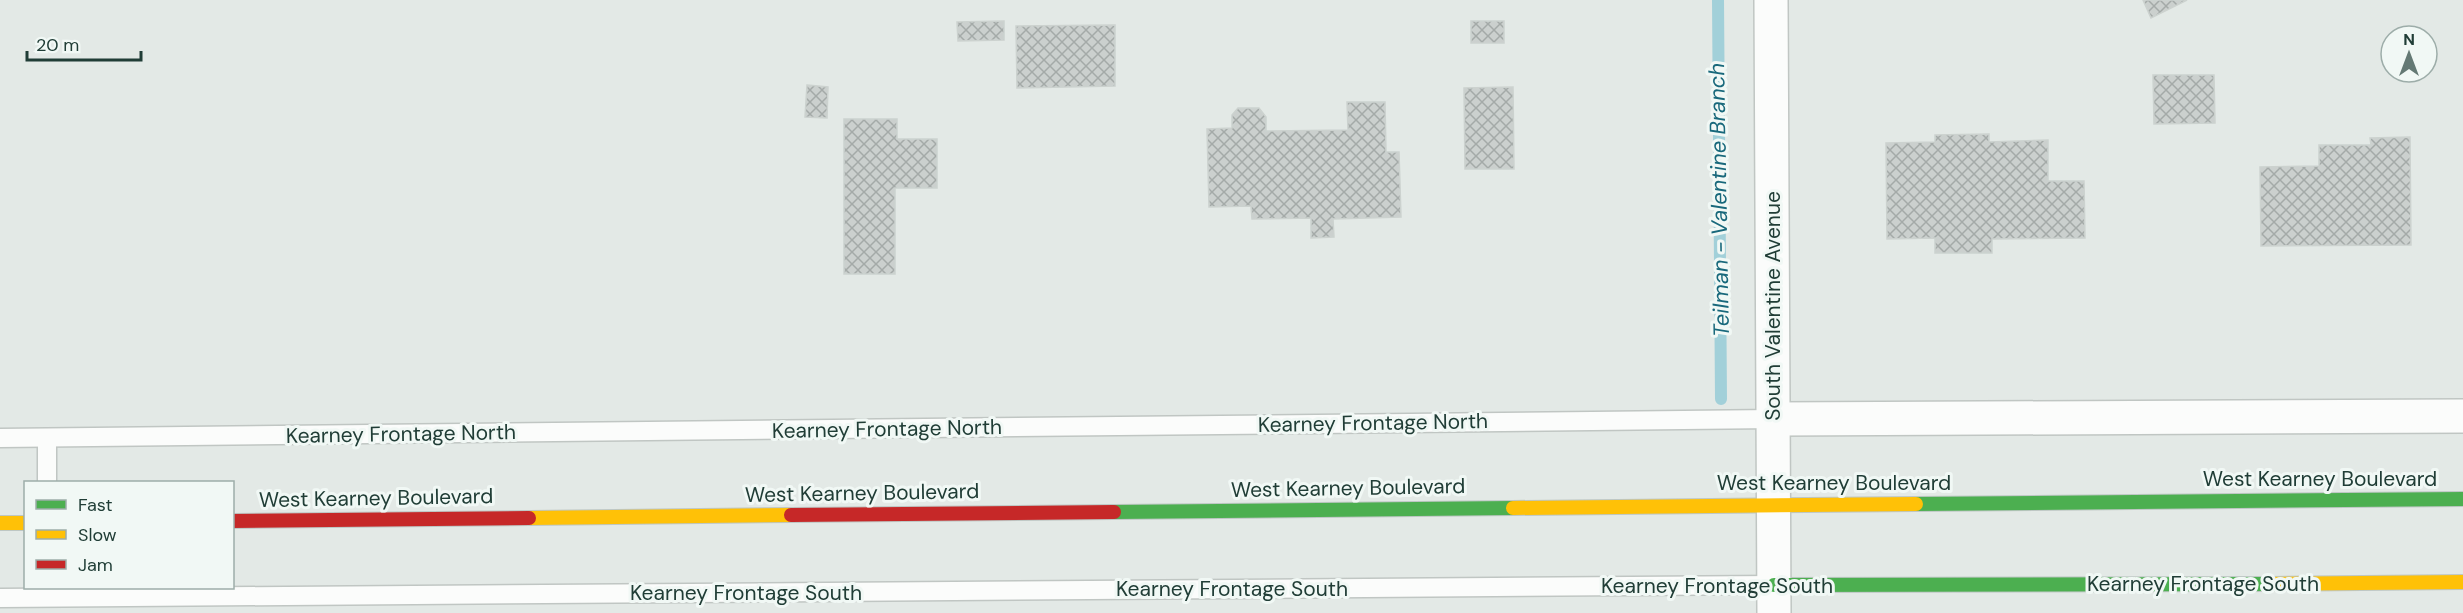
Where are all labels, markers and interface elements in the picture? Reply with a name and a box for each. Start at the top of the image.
scale bar [27,24,141,62]
north arrow [2379,24,2439,84]
text: N [2403,29,2415,50]
text: 20 m [36,33,79,57]
water label: Teilman - Valentine Branch [1702,63,1736,337]
street label: South Valentine Avenue [1759,191,1787,421]
street label: Kearney Frontage North [1258,407,1488,439]
street label: Kearney Frontage North [772,413,1002,445]
street label: Kearney Frontage North [286,418,516,450]
street label: West Kearney Boulevard [2203,465,2437,493]
street label: West Kearney Boulevard [1717,469,1951,497]
street label: West Kearney Boulevard [1231,472,1465,504]
street label: West Kearney Boulevard [745,477,979,509]
legend [24,481,234,589]
street label: West Kearney Boulevard [259,482,493,514]
text: Fast [78,493,113,517]
text: Slow [78,523,117,547]
text: Jam [78,553,113,577]
street label: Kearney Frontage South [2087,570,2319,598]
street label: Kearney Frontage South [1601,572,1833,600]
street label: Kearney Frontage South [1116,575,1348,603]
street label: Kearney Frontage South [630,579,862,607]

